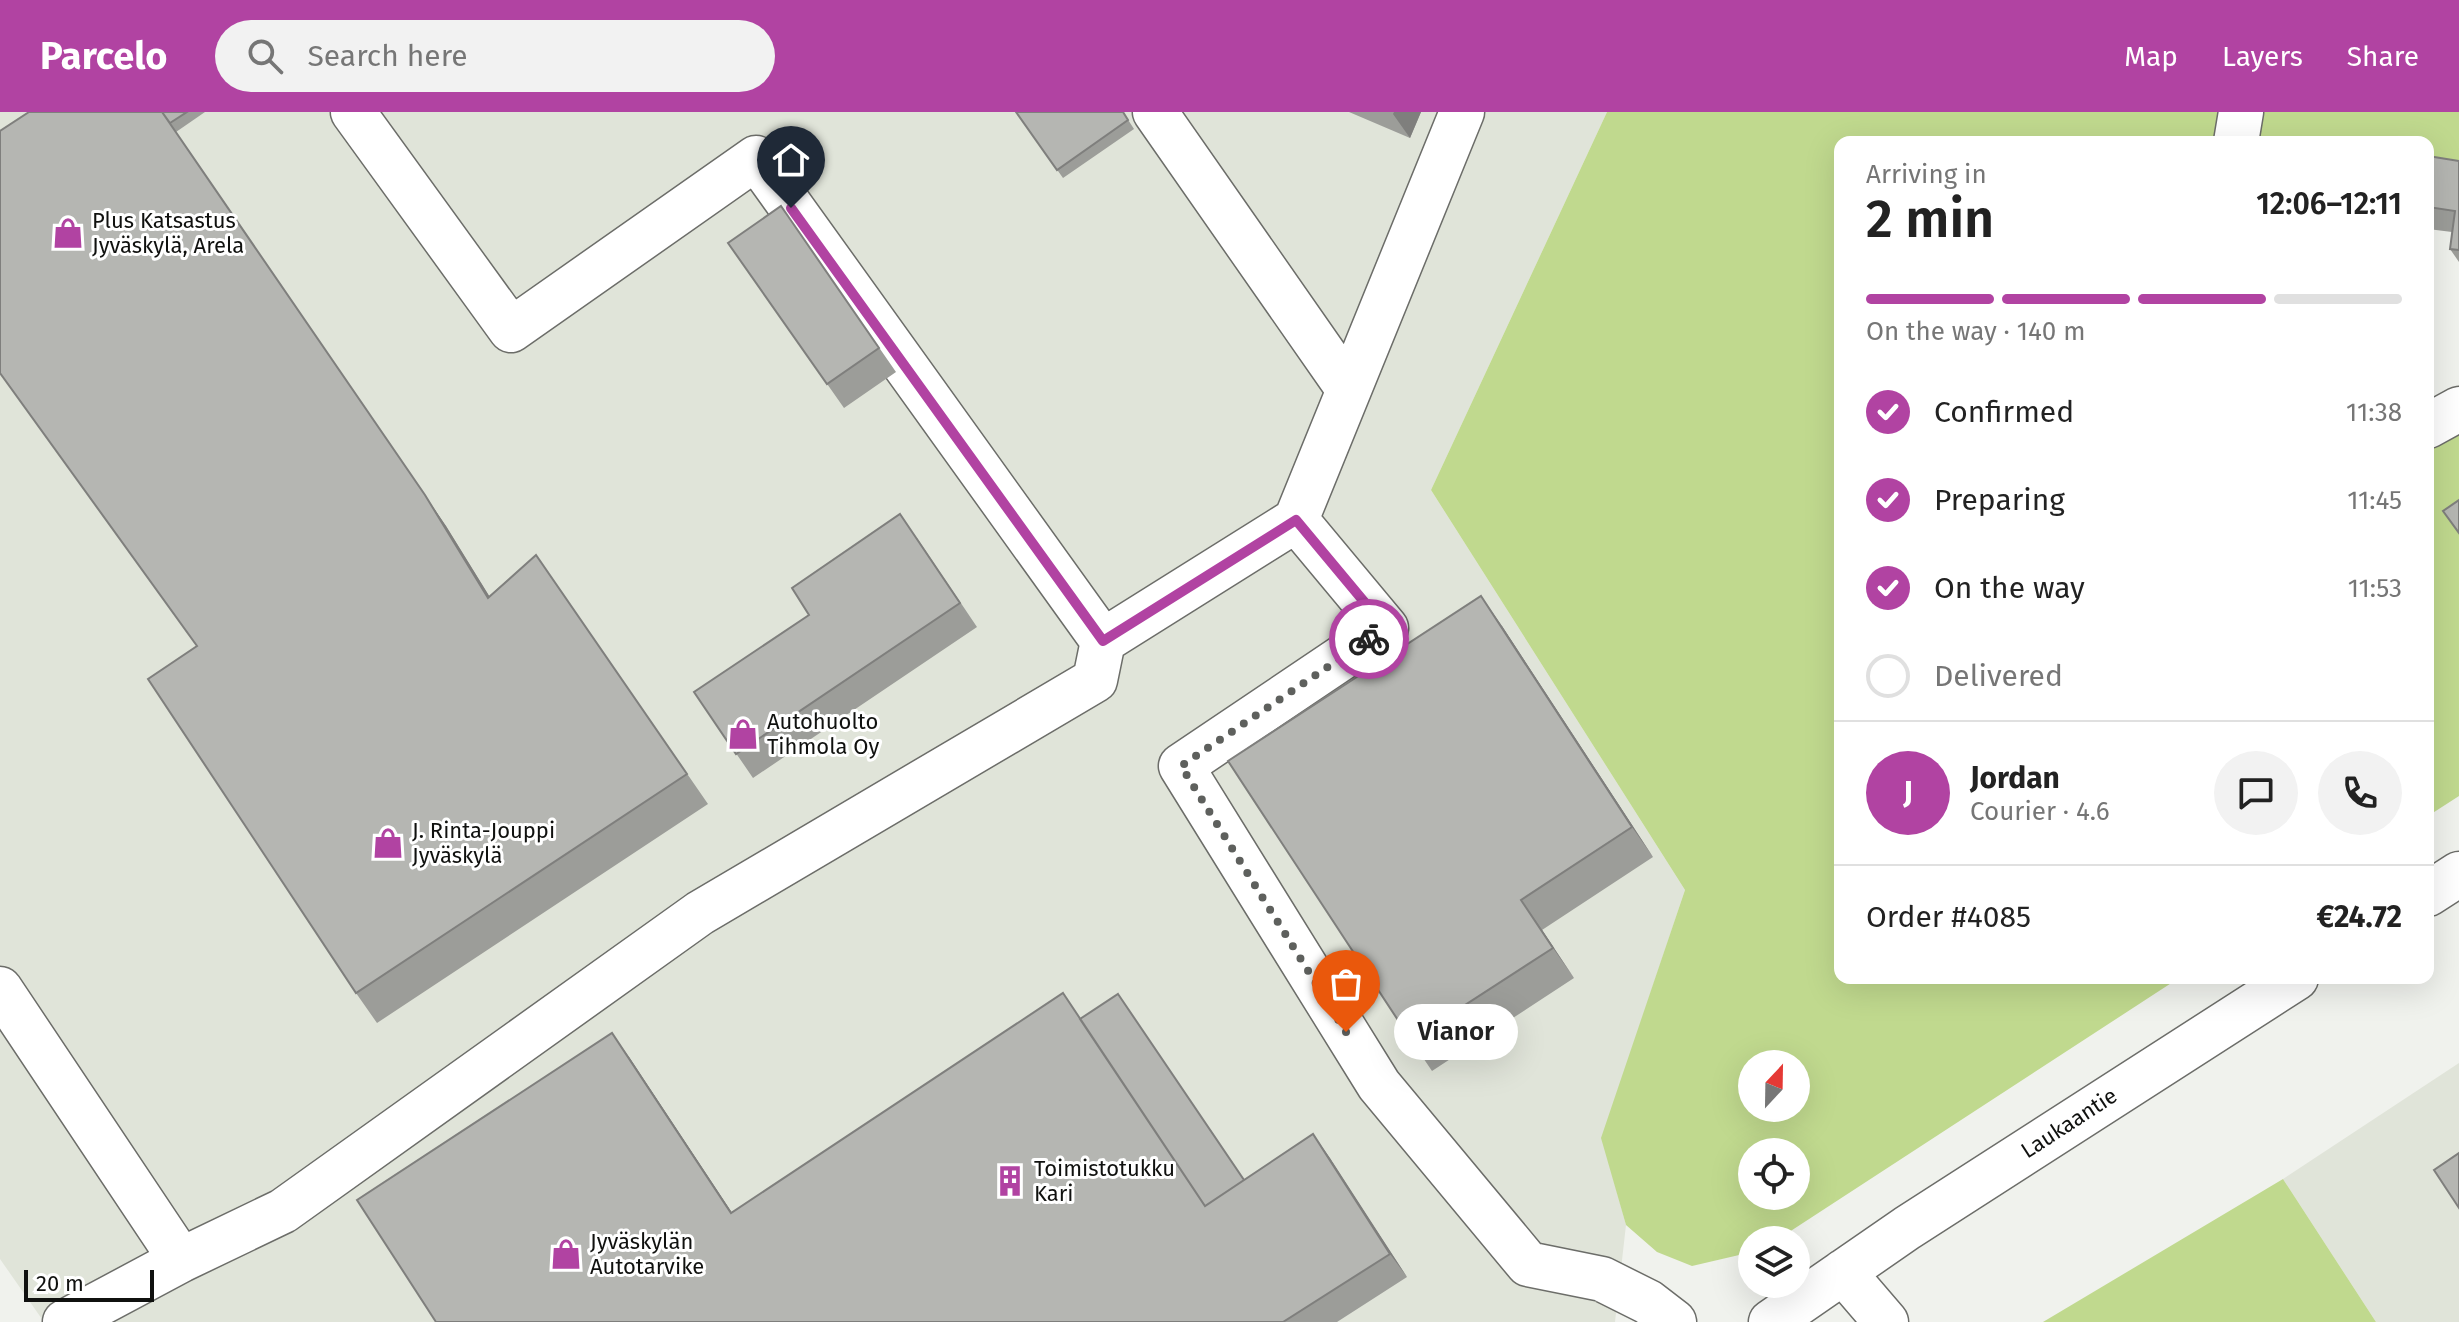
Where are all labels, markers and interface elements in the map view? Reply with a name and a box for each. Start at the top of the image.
search box [215,20,775,92]
text: Parcelo [40,33,167,79]
icon: search [243,34,287,78]
text: Search here [307,38,468,74]
text: Map [2124,40,2178,73]
text: Layers [2222,40,2303,73]
text: Share [2347,40,2419,73]
pin [757,126,825,208]
icon: home [769,138,813,182]
text: Arriving in [1866,159,1987,190]
text: 12:06–12:11 [2256,186,2402,222]
text: 2 min [1866,188,1994,251]
place label: Plus Katsastus Jyväskylä, Arela [92,207,244,259]
shop icon: Plus Katsastus Jyväskylä, Arela [51,216,85,250]
text: On the way · 140 m [1866,316,2085,347]
icon: check [1866,390,1910,434]
text: Confirmed [1934,394,2074,430]
text: 11:38 [2346,397,2402,428]
icon: check [1866,478,1910,522]
text: Preparing [1934,482,2065,518]
text: 11:45 [2347,485,2402,516]
icon: check [1866,566,1910,610]
text: On the way [1934,570,2085,606]
text: 11:53 [2348,573,2402,604]
courier [1329,599,1409,679]
icon: bike [1347,617,1391,661]
text: Delivered [1934,658,2063,694]
place label: Autohuolto Tihmola Oy [767,708,880,760]
shop icon: Autohuolto Tihmola Oy [726,717,760,751]
button: chat [2214,751,2298,835]
button: phone [2318,751,2402,835]
text: Jordan [1970,760,2060,796]
text: J [1903,775,1913,811]
text: Courier · 4.6 [1970,796,2110,827]
place label: J. Rinta-Jouppi Jyväskylä [412,817,555,869]
shop icon: J. Rinta-Jouppi Jyväskylä [371,826,405,860]
text: Order #4085 [1866,899,2031,935]
text: €24.72 [2317,899,2402,935]
pin [1312,950,1380,1032]
icon: bag [1324,962,1368,1006]
callout: Vianor [1394,1004,1518,1060]
text: Vianor [1418,1016,1494,1047]
north arrow [1738,1050,1810,1122]
map controls [1738,1050,1810,1298]
street label: Laukaantie [2016,1082,2122,1164]
button: locate [1738,1138,1810,1210]
place label: Toimistotukku Kari [1034,1155,1175,1207]
building icon: Toimistotukku Kari [993,1164,1027,1198]
button: layers [1738,1226,1810,1298]
place label: Jyväskylän Autotarvike [590,1228,704,1280]
shop icon: Jyväskylän Autotarvike [549,1237,583,1271]
scale bar [24,1266,154,1302]
text: 20 m [36,1270,84,1297]

